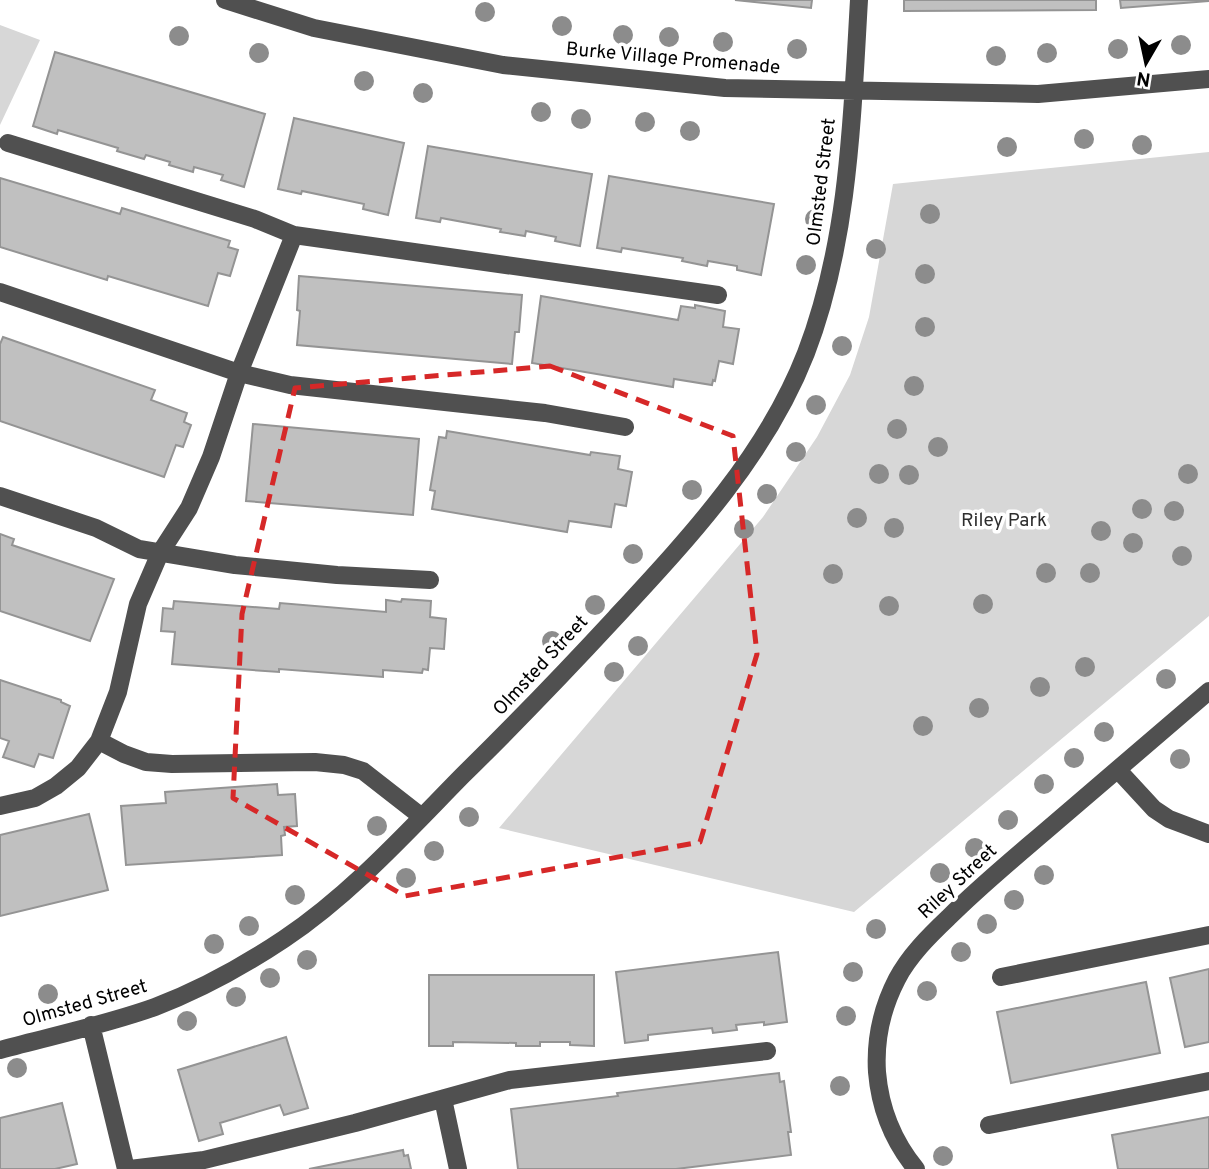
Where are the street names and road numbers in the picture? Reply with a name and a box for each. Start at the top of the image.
street label: Burke Village Promenade [565,38,781,80]
street label: Olmsted Street [802,117,842,247]
street label: Olmsted Street [488,611,594,721]
street label: Riley Street [914,839,1002,925]
street label: Olmsted Street [20,975,150,1033]

